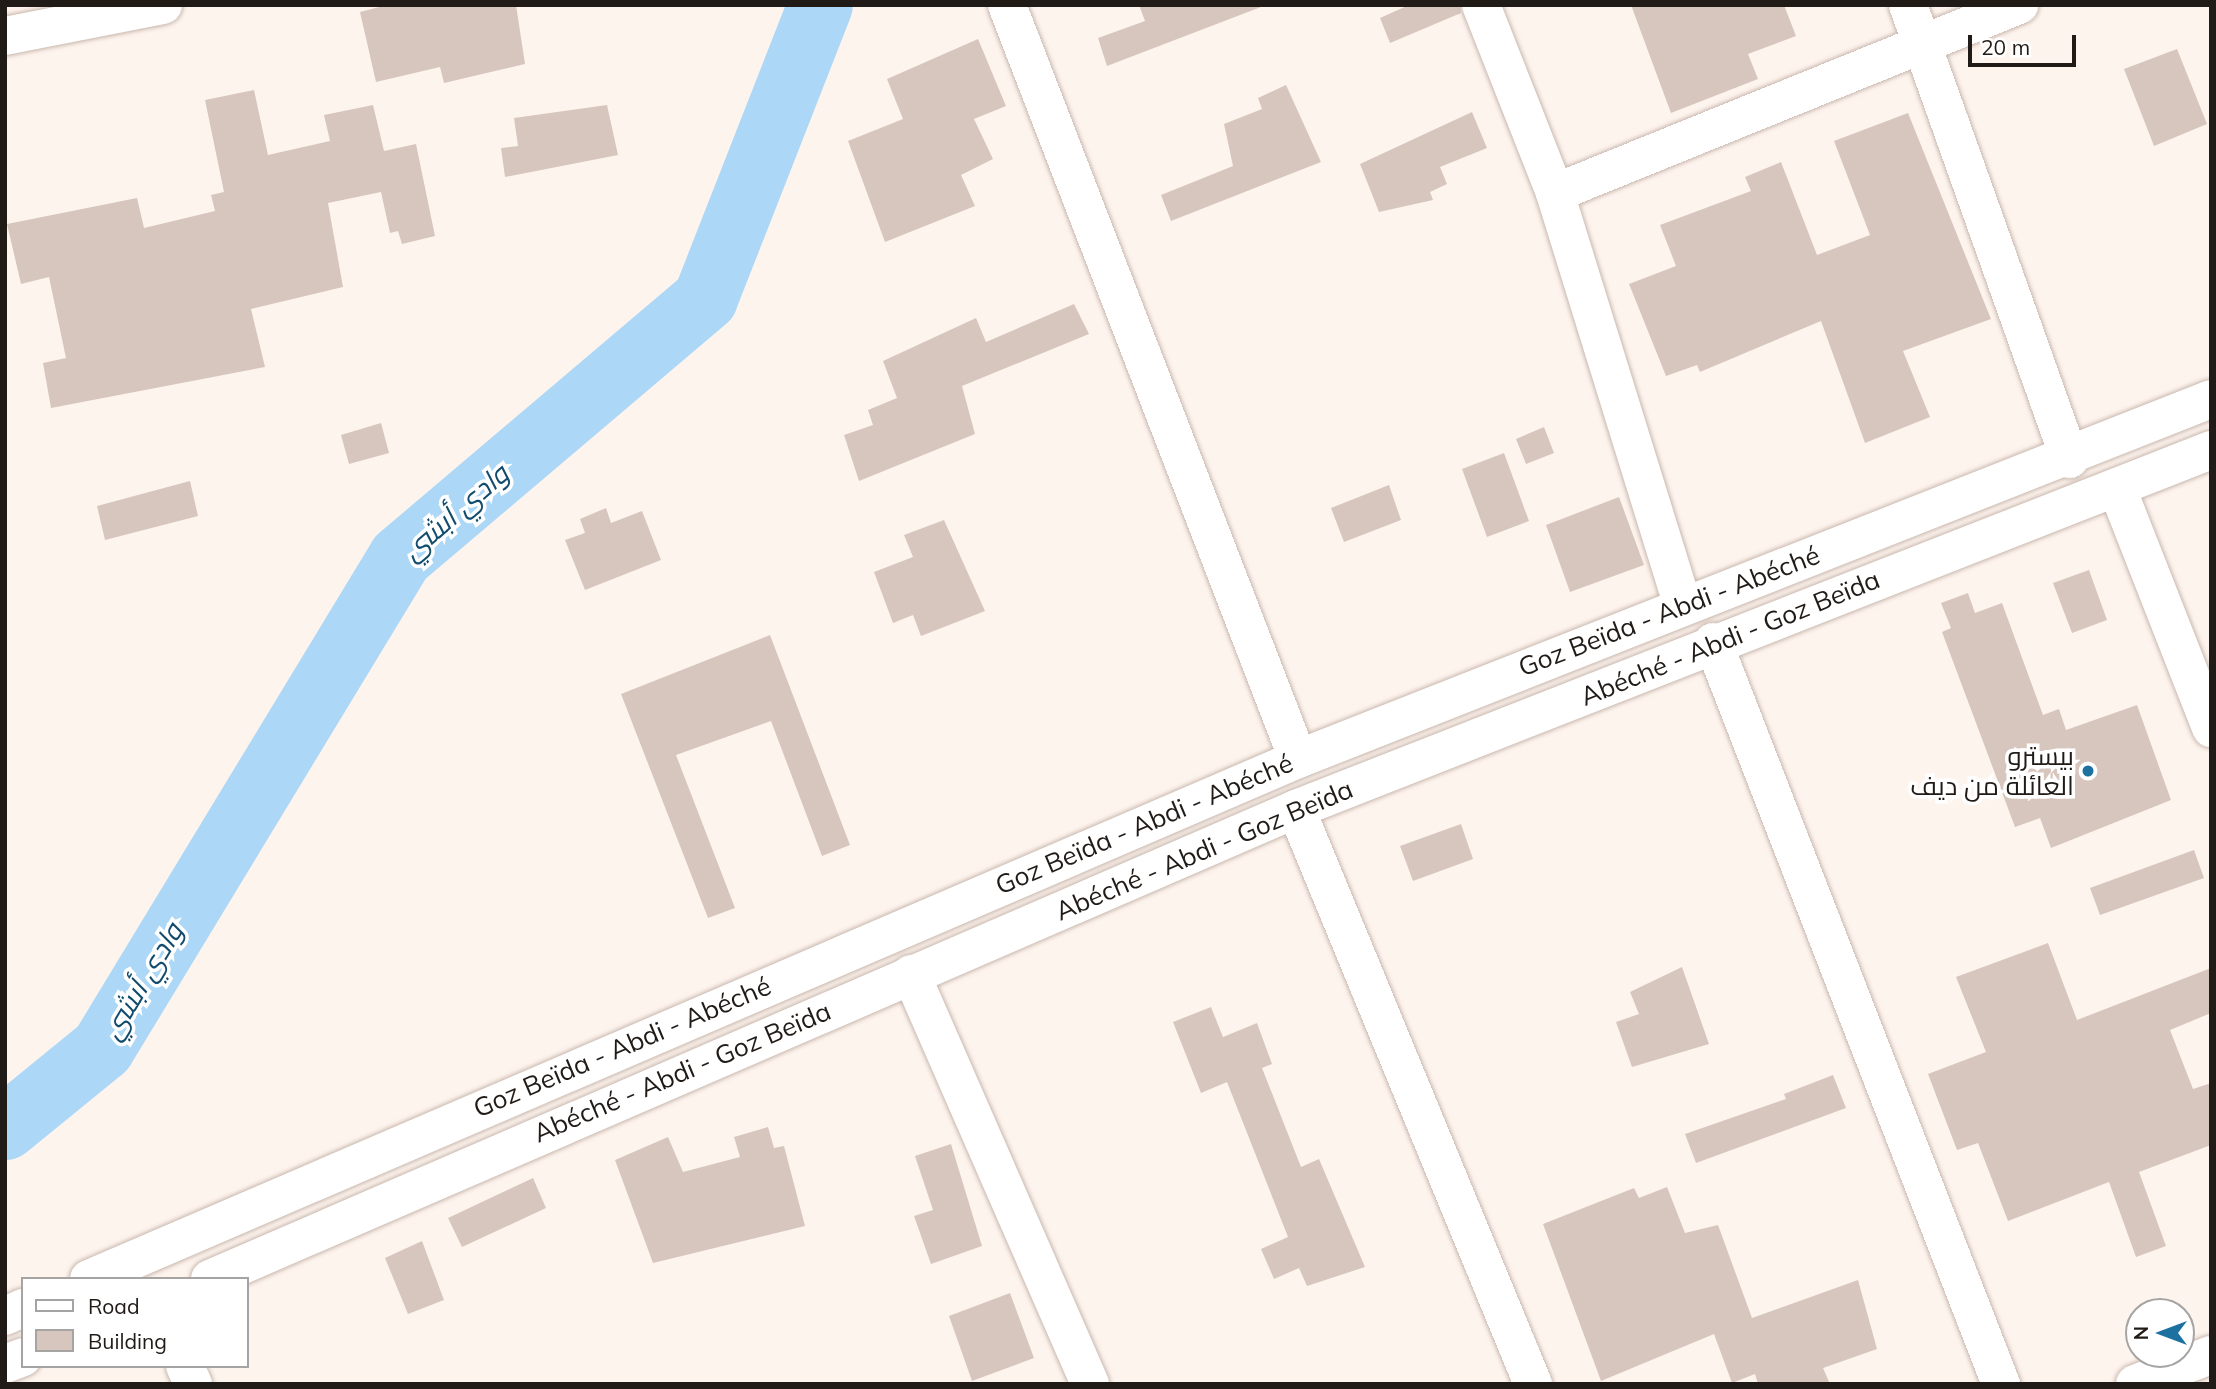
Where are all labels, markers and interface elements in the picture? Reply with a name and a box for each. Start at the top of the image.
scale bar [1971,21,2080,65]
text: 20 m [1981,34,2030,60]
water label: وادي أبشي [395,457,515,567]
street label: Goz Beïda - Abdi - Abéché [1514,539,1824,683]
street label: Abéché - Abdi - Goz Beïda [1576,564,1884,712]
place label: بيسترو العائلة من ديف [1910,740,2074,802]
street label: Goz Beïda - Abdi - Abéché [991,747,1297,901]
marker: بيسترو العائلة من ديف [2080,763,2096,779]
street label: Abéché - Abdi - Goz Beïda [1051,773,1357,927]
water label: وادي أبشي [94,917,190,1045]
street label: Goz Beïda - Abdi - Abéché [469,970,775,1124]
street label: Abéché - Abdi - Goz Beïda [529,995,835,1149]
legend [21,1277,248,1368]
text: Road [88,1293,139,1319]
north arrow [2125,1298,2195,1368]
text: N [2129,1326,2153,1340]
text: Building [88,1328,167,1354]

